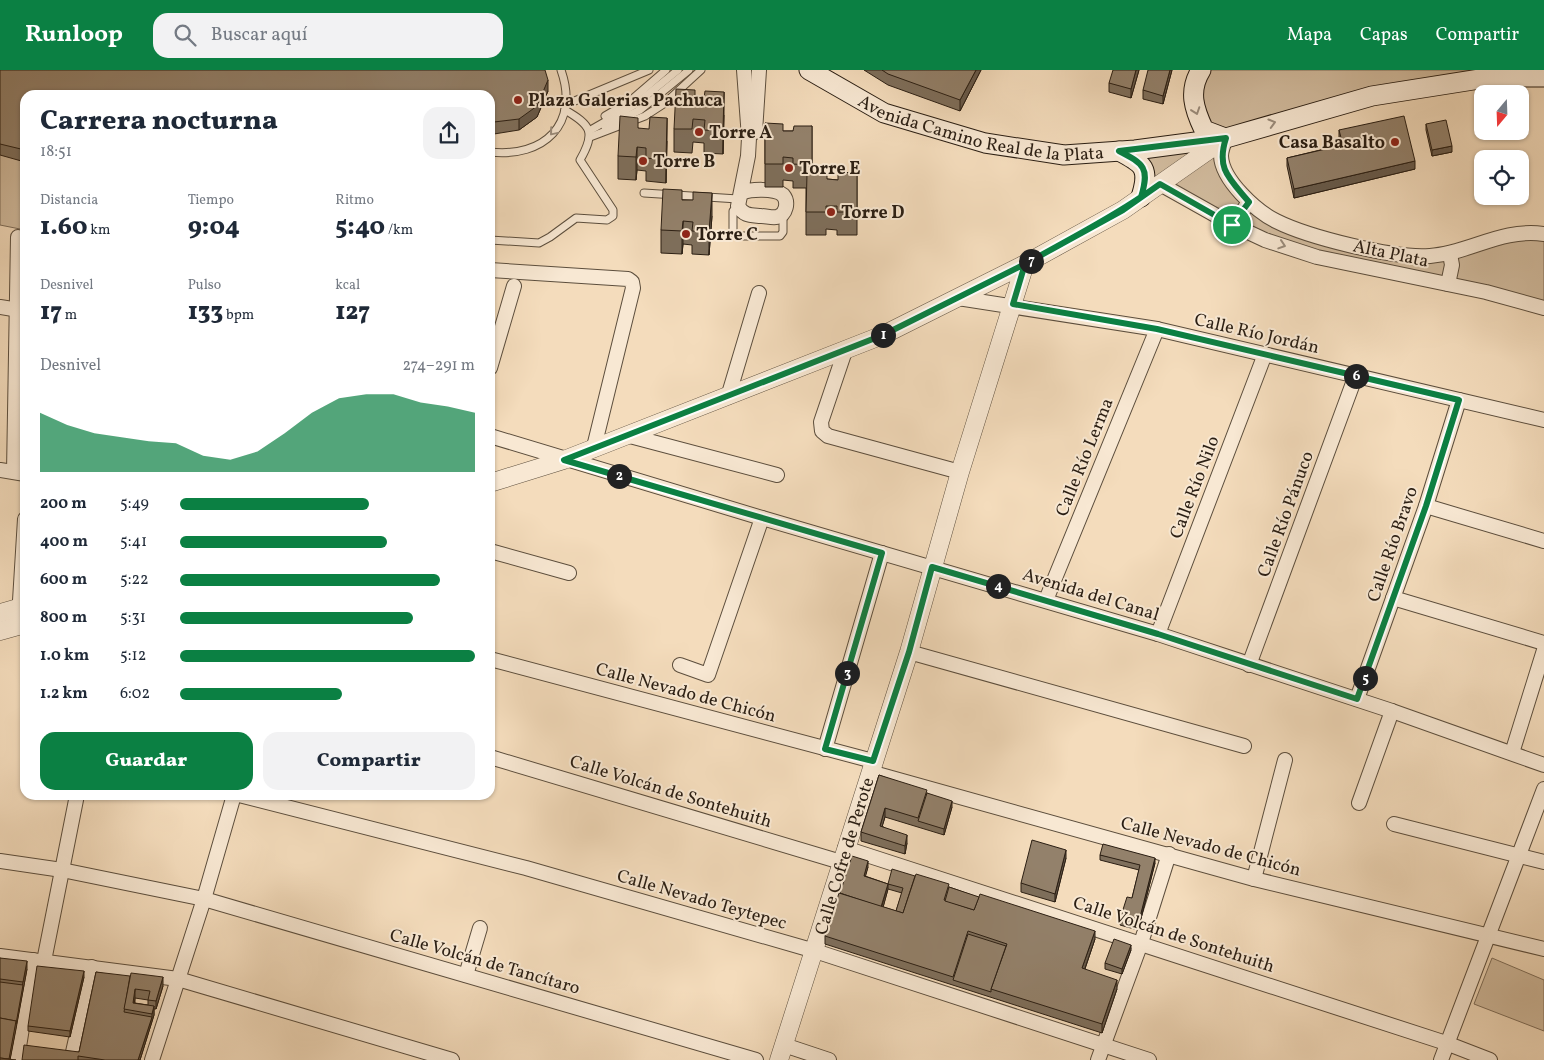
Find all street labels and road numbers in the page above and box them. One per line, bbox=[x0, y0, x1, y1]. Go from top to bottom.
street label: Avenida Camino Real de la Plata bbox=[853, 90, 1105, 169]
street label: Alta Plata bbox=[1351, 234, 1431, 275]
street label: Calle Río Jordán bbox=[1192, 308, 1322, 361]
street label: Calle Río Lerma bbox=[1050, 395, 1121, 520]
street label: Calle Río Nilo bbox=[1164, 433, 1226, 543]
street label: Calle Río Pánuco bbox=[1252, 448, 1321, 581]
street label: Calle Río Bravo bbox=[1362, 483, 1425, 606]
street label: Avenida del Canal bbox=[1019, 563, 1162, 628]
street label: Calle Nevado de Chicón bbox=[593, 657, 779, 730]
street label: Calle Volcán de Sontehuith bbox=[566, 750, 775, 835]
street label: Calle Cofre de Perote bbox=[810, 775, 881, 938]
street label: Calle Nevado de Chicón bbox=[1118, 811, 1304, 884]
street label: Calle Nevado Teytepec bbox=[614, 864, 789, 937]
street label: Calle Volcán de Sontehuith bbox=[1070, 891, 1278, 980]
street label: Calle Volcán de Tancítaro bbox=[387, 923, 583, 1002]

